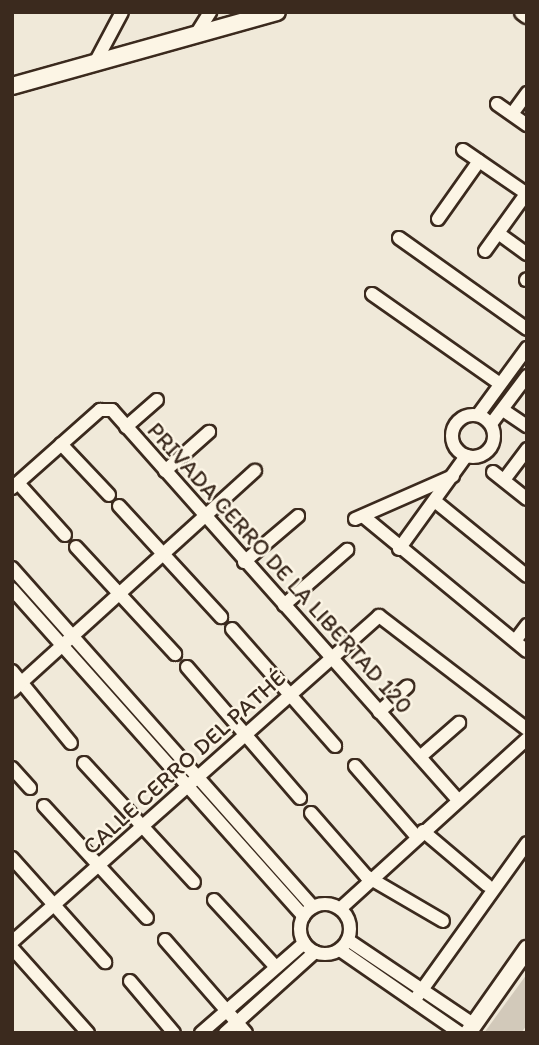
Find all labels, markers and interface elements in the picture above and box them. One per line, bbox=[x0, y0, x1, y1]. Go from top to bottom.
street label: PRIVADA CERRO DE LA LIBERTAD 120 bbox=[140, 415, 420, 721]
street label: CALLE CERRO DEL PATHÉ bbox=[77, 664, 291, 860]

